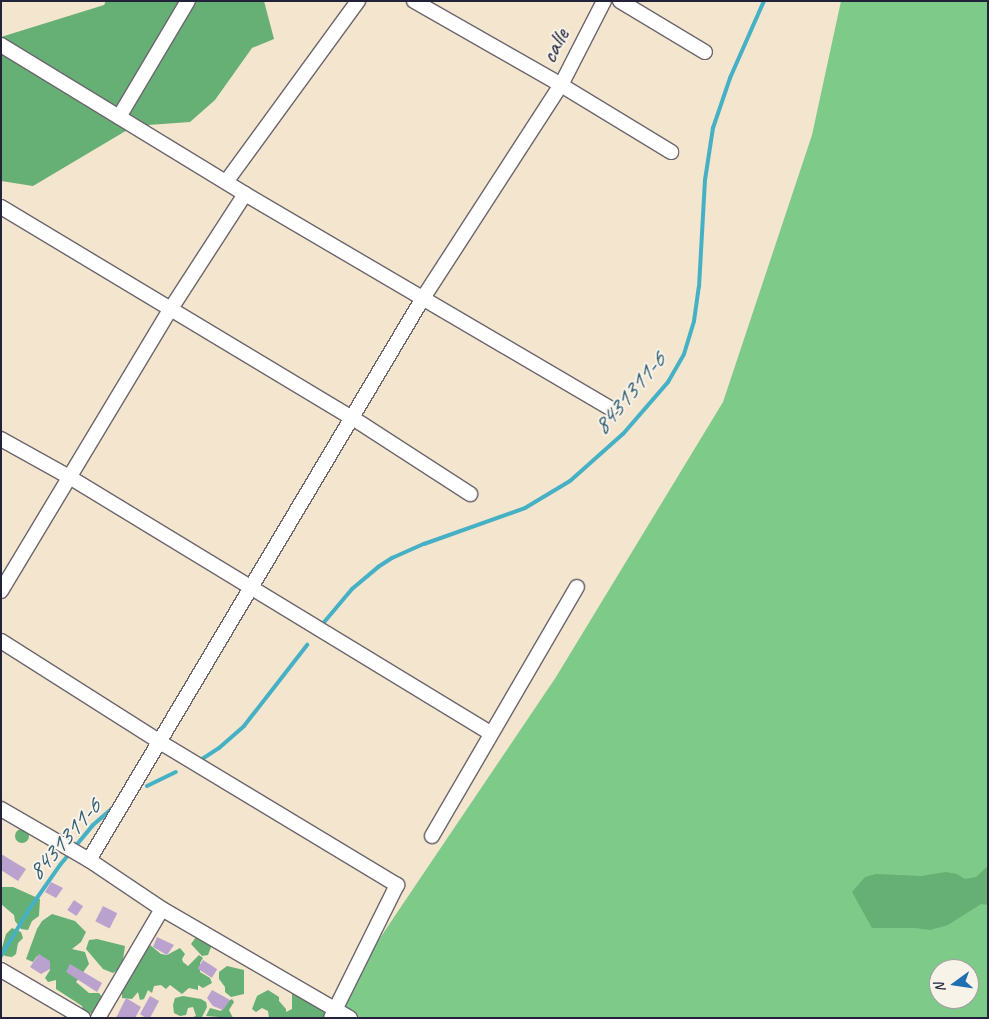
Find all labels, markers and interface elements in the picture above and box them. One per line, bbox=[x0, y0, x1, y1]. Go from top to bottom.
street label: calle bbox=[534, 24, 576, 68]
water label: 8431311-6 bbox=[586, 347, 672, 441]
water label: 8431311-6 bbox=[20, 793, 108, 887]
north arrow bbox=[929, 959, 979, 1009]
text: N bbox=[931, 981, 949, 994]

